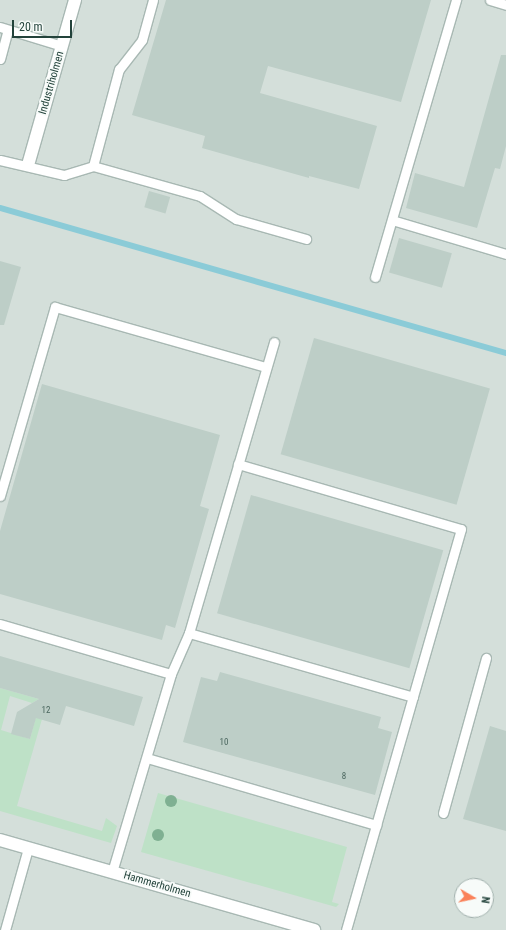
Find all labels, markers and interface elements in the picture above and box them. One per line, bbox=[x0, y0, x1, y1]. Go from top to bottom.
scale bar bbox=[14, 12, 74, 38]
text: 20 m bbox=[19, 20, 43, 34]
street label: Industriholmen bbox=[37, 50, 67, 116]
house number: 12 bbox=[42, 705, 50, 715]
house number: 10 bbox=[220, 737, 228, 747]
house number: 8 bbox=[342, 771, 346, 781]
street label: Hammerholmen bbox=[122, 869, 192, 901]
north arrow bbox=[454, 878, 494, 918]
text: N bbox=[478, 895, 492, 904]

